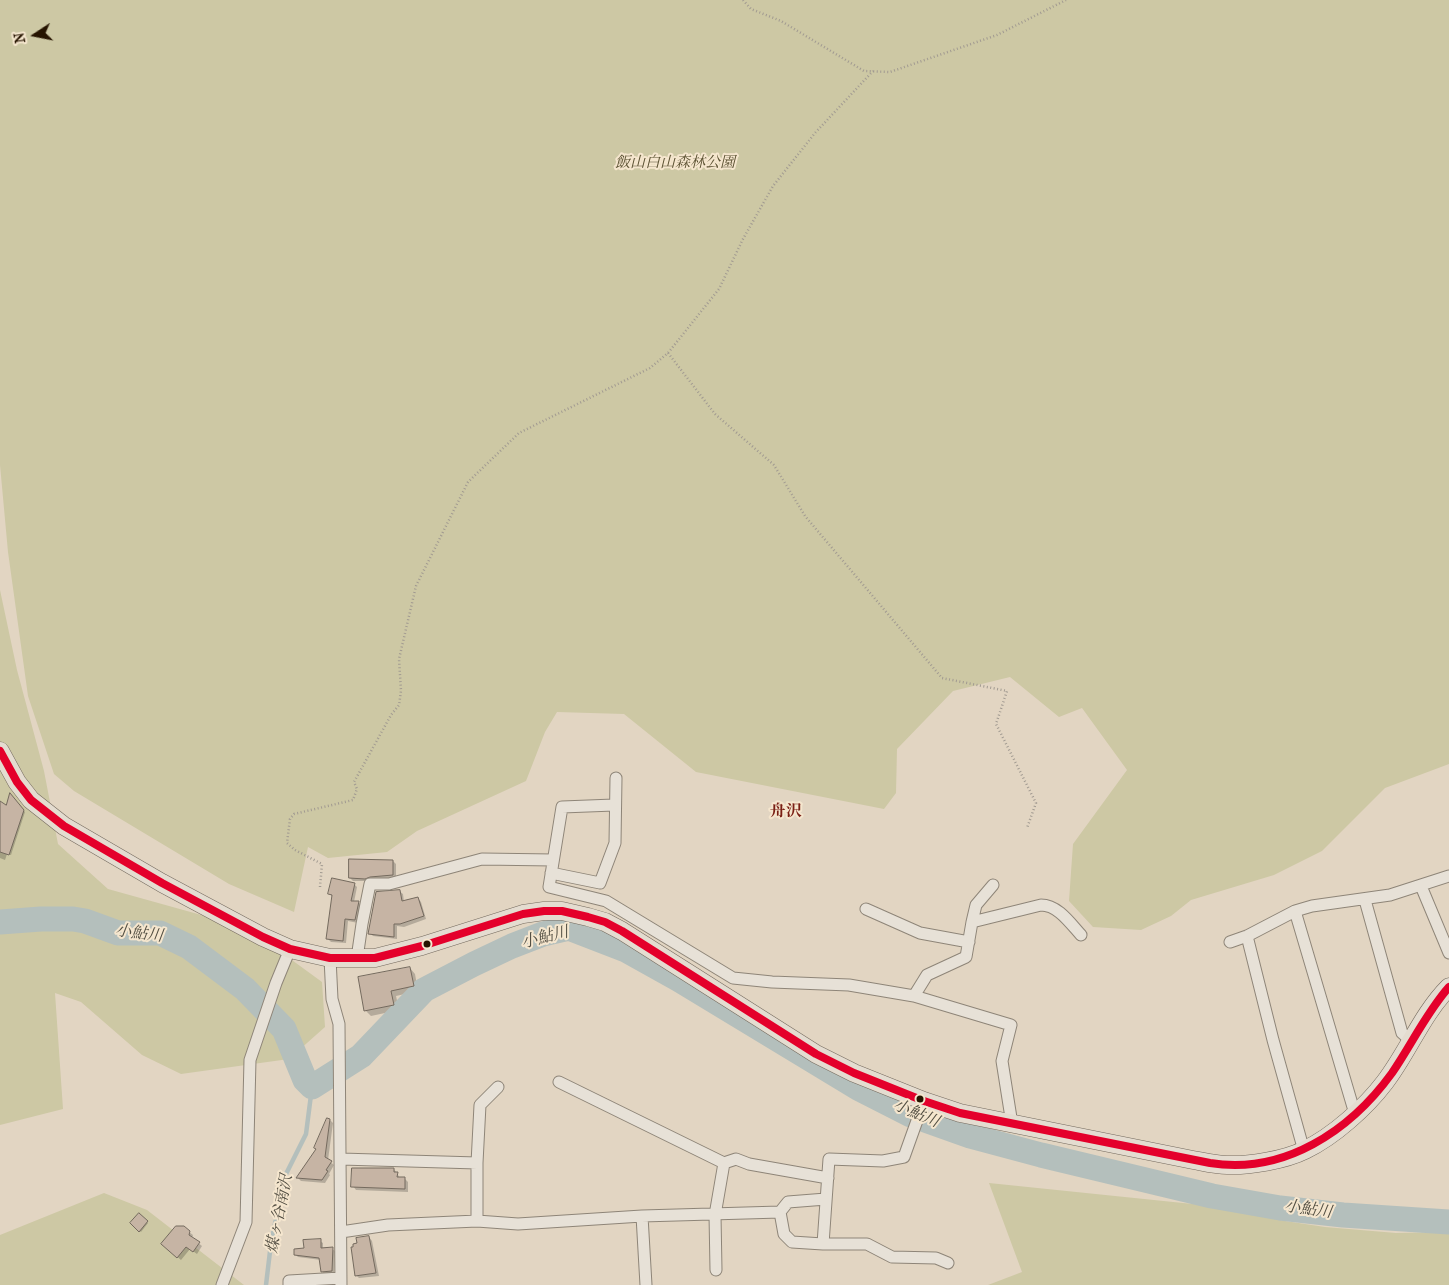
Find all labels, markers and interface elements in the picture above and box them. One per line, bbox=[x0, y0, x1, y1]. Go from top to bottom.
north arrow bbox=[10, 10, 60, 60]
text: N bbox=[10, 31, 29, 45]
park label: 飯山白山森林公園 bbox=[615, 154, 735, 172]
district label: 舟沢 bbox=[770, 802, 802, 822]
water label: 小鮎川 bbox=[114, 922, 164, 946]
water label: 小鮎川 bbox=[519, 923, 571, 953]
unlabelled marker bbox=[422, 939, 432, 949]
unlabelled marker bbox=[915, 1094, 925, 1104]
water label: 小鮎川 bbox=[890, 1096, 942, 1132]
water label: 煤ヶ谷南沢 bbox=[263, 1173, 297, 1255]
water label: 小鮎川 bbox=[1283, 1197, 1333, 1223]

